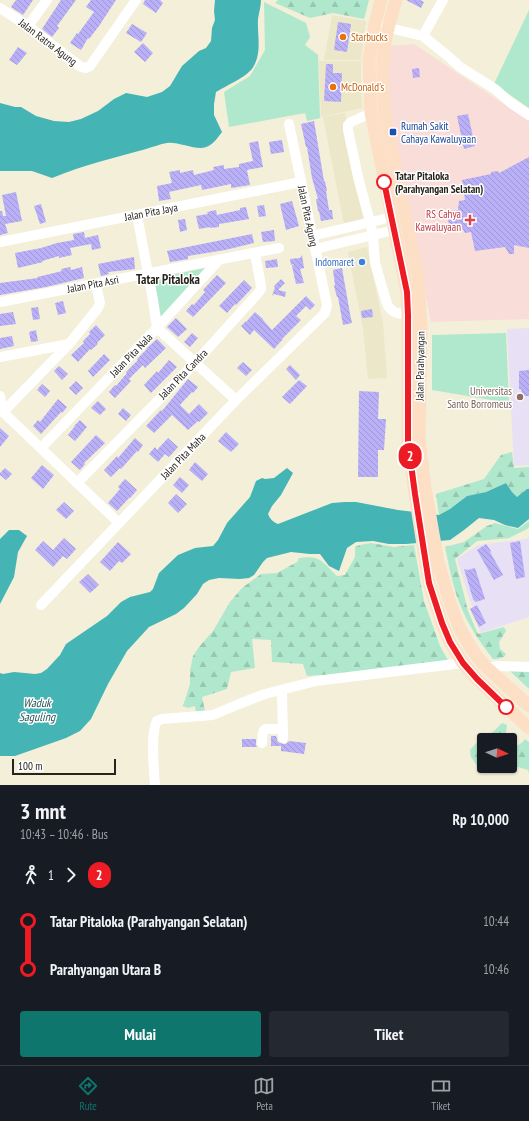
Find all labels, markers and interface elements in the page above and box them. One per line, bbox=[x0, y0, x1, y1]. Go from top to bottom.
street label: Jalan Ratna Agung bbox=[15, 15, 80, 69]
place label: Starbucks bbox=[351, 30, 388, 44]
marker: Starbucks bbox=[338, 32, 348, 42]
place label: McDonald's bbox=[341, 80, 384, 94]
marker: McDonald's bbox=[328, 82, 338, 92]
place label: Rumah Sakit Cahaya Kawaluyaan bbox=[401, 119, 476, 146]
marker: Rumah Sakit Cahaya Kawaluyaan bbox=[388, 127, 398, 137]
place label: Tatar Pitaloka (Parahyangan Selatan) bbox=[395, 169, 483, 196]
marker: Tatar Pitaloka (Parahyangan Selatan) bbox=[376, 174, 392, 190]
street label: Jalan Pita Agung bbox=[294, 183, 321, 248]
street label: Jalan Pita Jaya bbox=[122, 200, 179, 224]
place label: RS Cahya Kawaluyaan bbox=[415, 207, 461, 234]
marker: RS Cahya Kawaluyaan bbox=[464, 214, 476, 226]
place label: Indomaret bbox=[315, 255, 354, 269]
marker: Indomaret bbox=[357, 257, 367, 267]
district label: Tatar Pitaloka bbox=[136, 271, 200, 288]
street label: Jalan Pita Asri bbox=[65, 272, 120, 296]
street label: Jalan Pita Nala bbox=[106, 330, 155, 381]
street label: Jalan Parahyangan bbox=[412, 331, 428, 402]
street label: Jalan Pita Candra bbox=[155, 346, 210, 403]
place label: Universitas Santo Borromeus bbox=[447, 384, 512, 411]
marker: Universitas Santo Borromeus bbox=[515, 392, 525, 402]
street label: Jalan Pita Maha bbox=[157, 430, 209, 483]
line badge: 2 bbox=[397, 443, 423, 469]
text: 2 bbox=[407, 447, 413, 465]
water label: Waduk Saguling bbox=[19, 695, 56, 724]
unlabelled marker bbox=[498, 699, 514, 715]
north arrow bbox=[477, 733, 517, 773]
map controls bbox=[477, 733, 517, 773]
scale bar bbox=[12, 757, 116, 776]
text: 100 m bbox=[18, 759, 42, 773]
text: 3 mnt bbox=[20, 797, 66, 825]
text: Rp 10,000 bbox=[453, 810, 509, 829]
text: 10:43 – 10:46 · Bus bbox=[20, 826, 108, 843]
icon: walk bbox=[20, 864, 42, 886]
icon: forward bbox=[60, 864, 82, 886]
text: 2 bbox=[96, 866, 103, 884]
text: 1 bbox=[48, 867, 54, 884]
text: Tatar Pitaloka (Parahyangan Selatan) bbox=[50, 912, 247, 931]
text: 10:44 bbox=[483, 913, 509, 930]
text: Parahyangan Utara B bbox=[50, 960, 161, 979]
text: 10:46 bbox=[483, 961, 509, 978]
button: Mulai bbox=[20, 1011, 261, 1057]
button: Tiket bbox=[269, 1011, 509, 1057]
tab: Rute bbox=[77, 1075, 99, 1113]
tab: Peta bbox=[253, 1075, 275, 1113]
tab: Tiket bbox=[430, 1075, 452, 1113]

